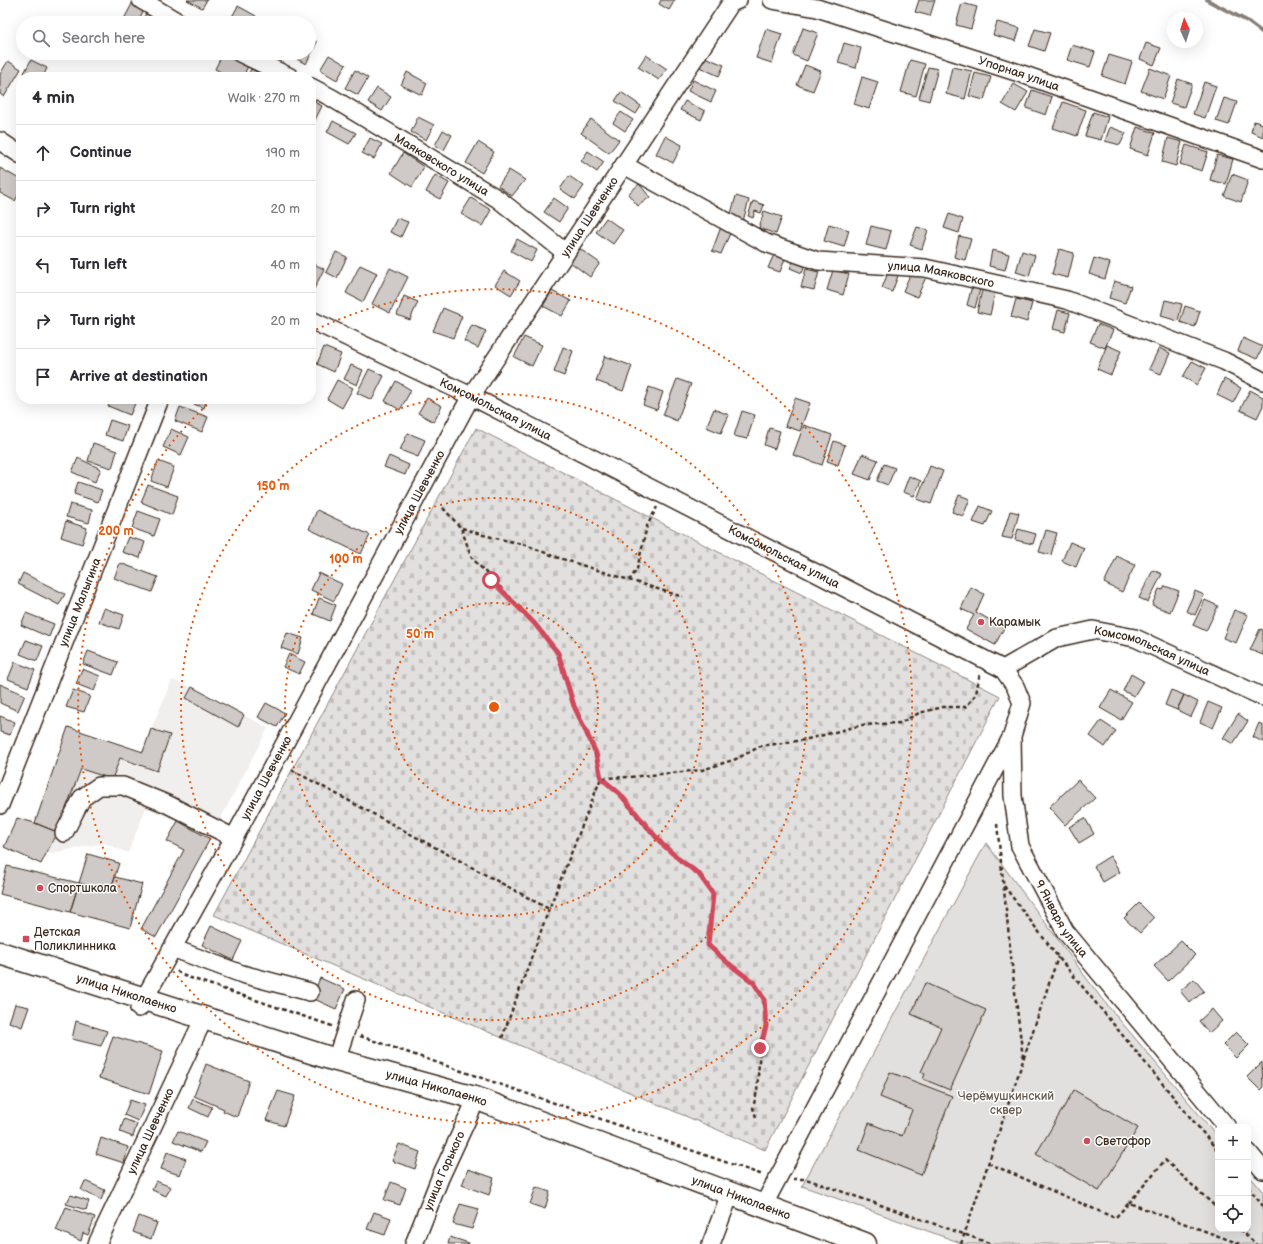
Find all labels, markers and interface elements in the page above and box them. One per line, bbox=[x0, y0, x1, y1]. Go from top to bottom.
north arrow bbox=[1167, 12, 1203, 48]
search box bbox=[16, 16, 316, 60]
icon: search bbox=[30, 27, 52, 49]
text: Search here bbox=[62, 29, 145, 48]
street label: Упорная улица bbox=[976, 53, 1062, 94]
text: 4 min bbox=[32, 88, 75, 108]
text: Walk · 270 m bbox=[228, 90, 300, 106]
street label: Маяковского улица bbox=[392, 130, 492, 199]
icon: ahead bbox=[32, 142, 54, 164]
text: Continue bbox=[70, 143, 132, 162]
text: 190 m bbox=[266, 145, 300, 161]
street label: улица Шевченко bbox=[557, 174, 621, 260]
icon: right bbox=[32, 198, 54, 220]
text: Turn right bbox=[70, 199, 135, 218]
text: 20 m bbox=[270, 201, 300, 217]
icon: left bbox=[32, 254, 54, 276]
text: Turn left bbox=[70, 255, 127, 274]
text: 40 m bbox=[270, 257, 300, 273]
street label: улица Маяковского bbox=[887, 258, 996, 291]
icon: right bbox=[32, 310, 54, 332]
text: Turn right bbox=[70, 311, 135, 330]
text: 20 m bbox=[270, 313, 300, 329]
icon: arrive bbox=[32, 366, 54, 388]
text: Arrive at destination bbox=[70, 367, 208, 386]
street label: Комсомольская улица bbox=[437, 375, 554, 444]
street label: улица Шевченко bbox=[391, 448, 448, 537]
text: 150 m bbox=[257, 479, 289, 494]
street label: Комсомольская улица bbox=[726, 522, 842, 591]
text: 200 m bbox=[98, 524, 134, 539]
text: 100 m bbox=[329, 552, 363, 567]
street label: улица Малыгина bbox=[56, 556, 104, 649]
route start bbox=[482, 571, 500, 589]
place label: Карамык bbox=[989, 615, 1041, 630]
marker: Карамык bbox=[976, 617, 986, 627]
street label: Комсомольская улица bbox=[1093, 623, 1212, 679]
text: 50 m bbox=[406, 627, 434, 642]
centre of rings bbox=[487, 700, 501, 714]
street label: улица Шевченко bbox=[238, 733, 295, 822]
street label: 9 Января улица bbox=[1032, 877, 1091, 960]
place label: Спортшкола bbox=[48, 881, 117, 896]
marker: Спортшкола bbox=[35, 883, 45, 893]
place label: Детская Поликлинника bbox=[34, 925, 116, 954]
marker: Детская Поликлинника bbox=[21, 934, 31, 944]
street label: улица Николаенко bbox=[75, 970, 179, 1016]
route end bbox=[751, 1039, 769, 1057]
street label: улица Николаенко bbox=[384, 1067, 489, 1109]
street label: улица Шевченко bbox=[124, 1086, 177, 1176]
park label: Черёмушкинский сквер bbox=[958, 1089, 1054, 1118]
map controls bbox=[1215, 1124, 1251, 1232]
button: + bbox=[1215, 1124, 1251, 1160]
street label: улица Горького bbox=[420, 1129, 468, 1213]
place label: Светофор bbox=[1095, 1134, 1151, 1149]
marker: Светофор bbox=[1082, 1136, 1092, 1146]
button: − bbox=[1215, 1160, 1251, 1196]
street label: улица Николаенко bbox=[690, 1172, 793, 1223]
button: locate bbox=[1215, 1196, 1251, 1232]

